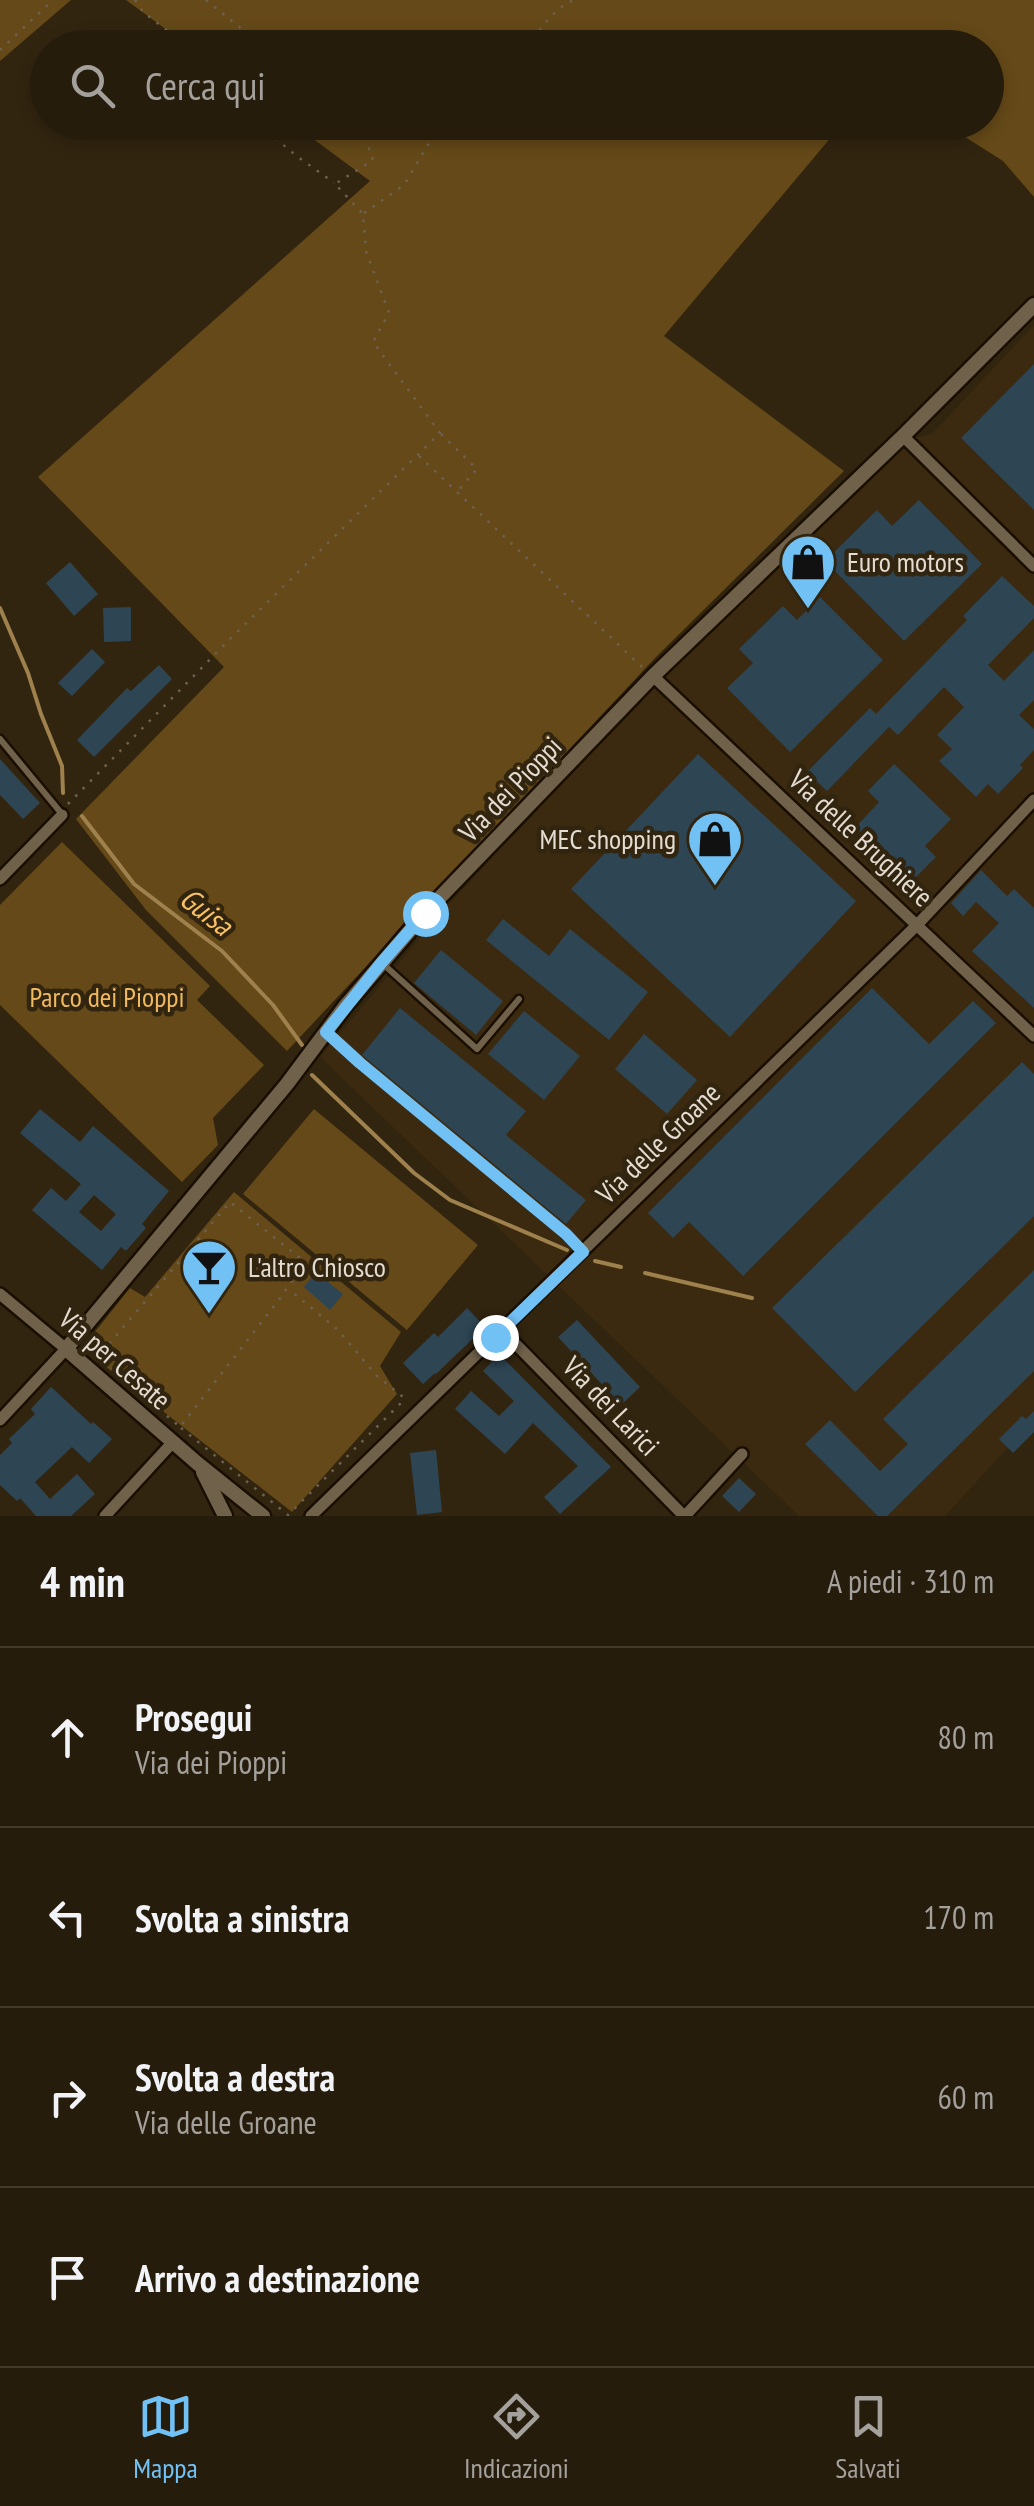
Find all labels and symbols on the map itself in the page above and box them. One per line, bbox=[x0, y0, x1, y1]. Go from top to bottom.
shop icon: Euro motors bbox=[778, 532, 838, 611]
place label: Euro motors bbox=[847, 543, 964, 580]
street label: Via dei Pioppi bbox=[449, 728, 569, 850]
street label: Via delle Brughiere bbox=[780, 760, 942, 914]
shop icon: MEC shopping bbox=[685, 809, 745, 888]
place label: MEC shopping bbox=[540, 820, 676, 857]
water label: Guisa bbox=[173, 878, 243, 945]
route start bbox=[403, 891, 449, 937]
park label: Parco dei Pioppi bbox=[29, 978, 185, 1015]
street label: Via delle Groane bbox=[587, 1074, 728, 1212]
bar icon: L'altro Chiosco bbox=[179, 1237, 239, 1316]
place label: L'altro Chiosco bbox=[248, 1248, 386, 1285]
street label: Via per Cesate bbox=[51, 1299, 179, 1417]
route end bbox=[473, 1315, 519, 1361]
street label: Via dei Larici bbox=[554, 1347, 668, 1463]

